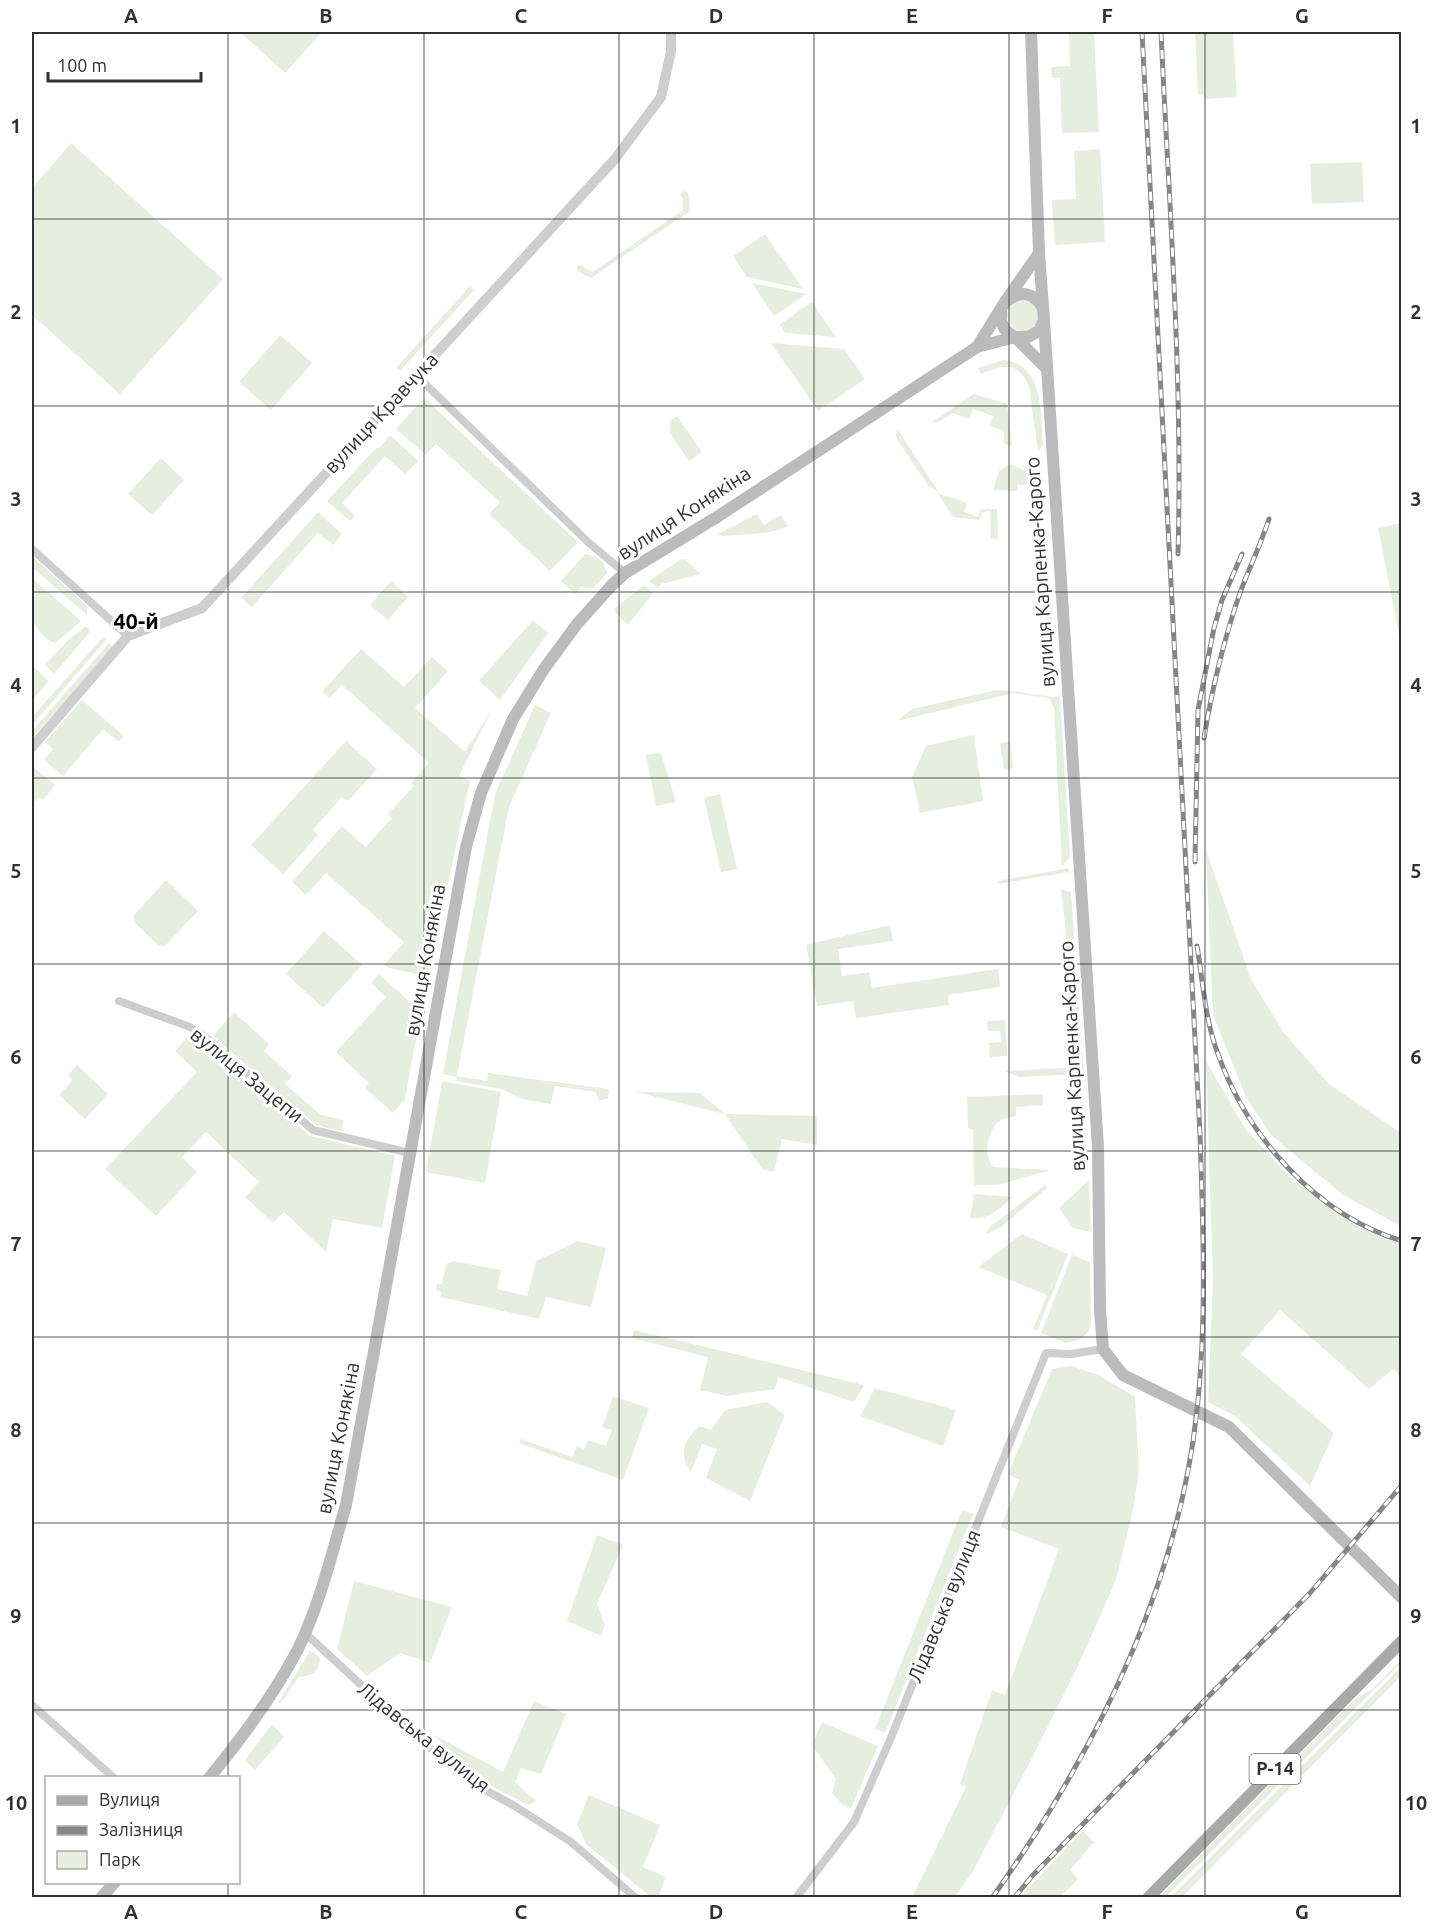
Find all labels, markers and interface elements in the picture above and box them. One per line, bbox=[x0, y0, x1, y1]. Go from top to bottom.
text: A bbox=[124, 4, 138, 27]
text: B bbox=[319, 4, 333, 27]
text: C bbox=[515, 4, 528, 27]
text: D bbox=[709, 4, 723, 27]
text: E bbox=[906, 4, 918, 27]
text: F bbox=[1101, 4, 1113, 27]
text: G bbox=[1295, 4, 1309, 27]
scale bar bbox=[48, 45, 201, 83]
text: 100 m bbox=[57, 55, 107, 75]
text: 1 bbox=[10, 114, 22, 137]
text: 1 bbox=[1410, 114, 1422, 137]
text: 2 bbox=[10, 300, 22, 323]
text: 2 bbox=[1410, 300, 1422, 323]
street label: вулиця Кравчука bbox=[319, 348, 442, 478]
street label: вулиця Карпенка-Карого bbox=[1020, 456, 1059, 688]
street label: вулиця Конякіна bbox=[613, 461, 755, 564]
text: 3 bbox=[10, 487, 22, 510]
text: 3 bbox=[1410, 487, 1422, 510]
district label: 40-й bbox=[113, 608, 159, 633]
text: 4 bbox=[10, 673, 22, 696]
text: 4 bbox=[1410, 673, 1422, 696]
text: 5 bbox=[10, 859, 22, 882]
text: 5 bbox=[1410, 859, 1422, 882]
street label: вулиця Конякіна bbox=[400, 882, 449, 1038]
street label: вулиця Карпенка-Карого bbox=[1054, 940, 1089, 1172]
street label: вулиця Зацепи bbox=[186, 1022, 308, 1127]
text: 6 bbox=[10, 1045, 22, 1068]
text: 6 bbox=[1410, 1045, 1422, 1068]
text: 7 bbox=[10, 1232, 22, 1255]
text: 7 bbox=[1410, 1232, 1422, 1255]
street label: вулиця Конякіна bbox=[312, 1360, 363, 1516]
text: 8 bbox=[10, 1418, 22, 1441]
text: 8 bbox=[1410, 1418, 1422, 1441]
street label: Лідавська вулиця bbox=[902, 1526, 985, 1686]
text: 9 bbox=[10, 1604, 22, 1627]
text: 9 bbox=[1410, 1604, 1422, 1627]
street label: Лідавська вулиця bbox=[354, 1676, 495, 1797]
road number: Р-14 bbox=[1250, 1754, 1300, 1784]
legend bbox=[45, 1776, 240, 1884]
text: Вулиця bbox=[99, 1789, 160, 1809]
text: 10 bbox=[5, 1791, 27, 1814]
text: 10 bbox=[1405, 1791, 1427, 1814]
text: Залізниця bbox=[99, 1819, 183, 1839]
text: Парк bbox=[99, 1849, 140, 1869]
text: A bbox=[124, 1900, 138, 1923]
text: B bbox=[319, 1900, 333, 1923]
text: C bbox=[515, 1900, 528, 1923]
text: D bbox=[709, 1900, 723, 1923]
text: E bbox=[906, 1900, 918, 1923]
text: F bbox=[1101, 1900, 1113, 1923]
text: G bbox=[1295, 1900, 1309, 1923]

